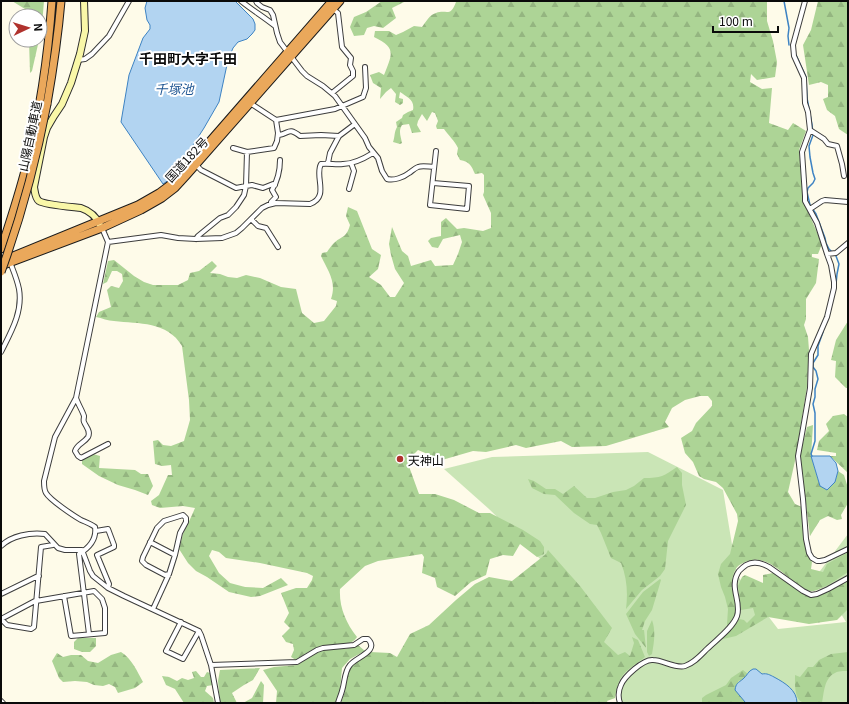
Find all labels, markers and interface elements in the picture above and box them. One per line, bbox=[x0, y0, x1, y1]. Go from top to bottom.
north arrow bbox=[8, 8, 48, 48]
scale bar bbox=[713, 8, 778, 34]
text: 100 m bbox=[719, 12, 753, 29]
text: N bbox=[31, 23, 47, 32]
district label: 千田町大字千田 bbox=[139, 48, 237, 68]
water label: 千塚池 bbox=[154, 79, 195, 98]
street label: 山陽自動車道 bbox=[13, 99, 45, 173]
street label: 国道182号 bbox=[161, 133, 211, 185]
place label: 天神山 bbox=[408, 451, 444, 468]
marker: 天神山 bbox=[395, 454, 405, 464]

